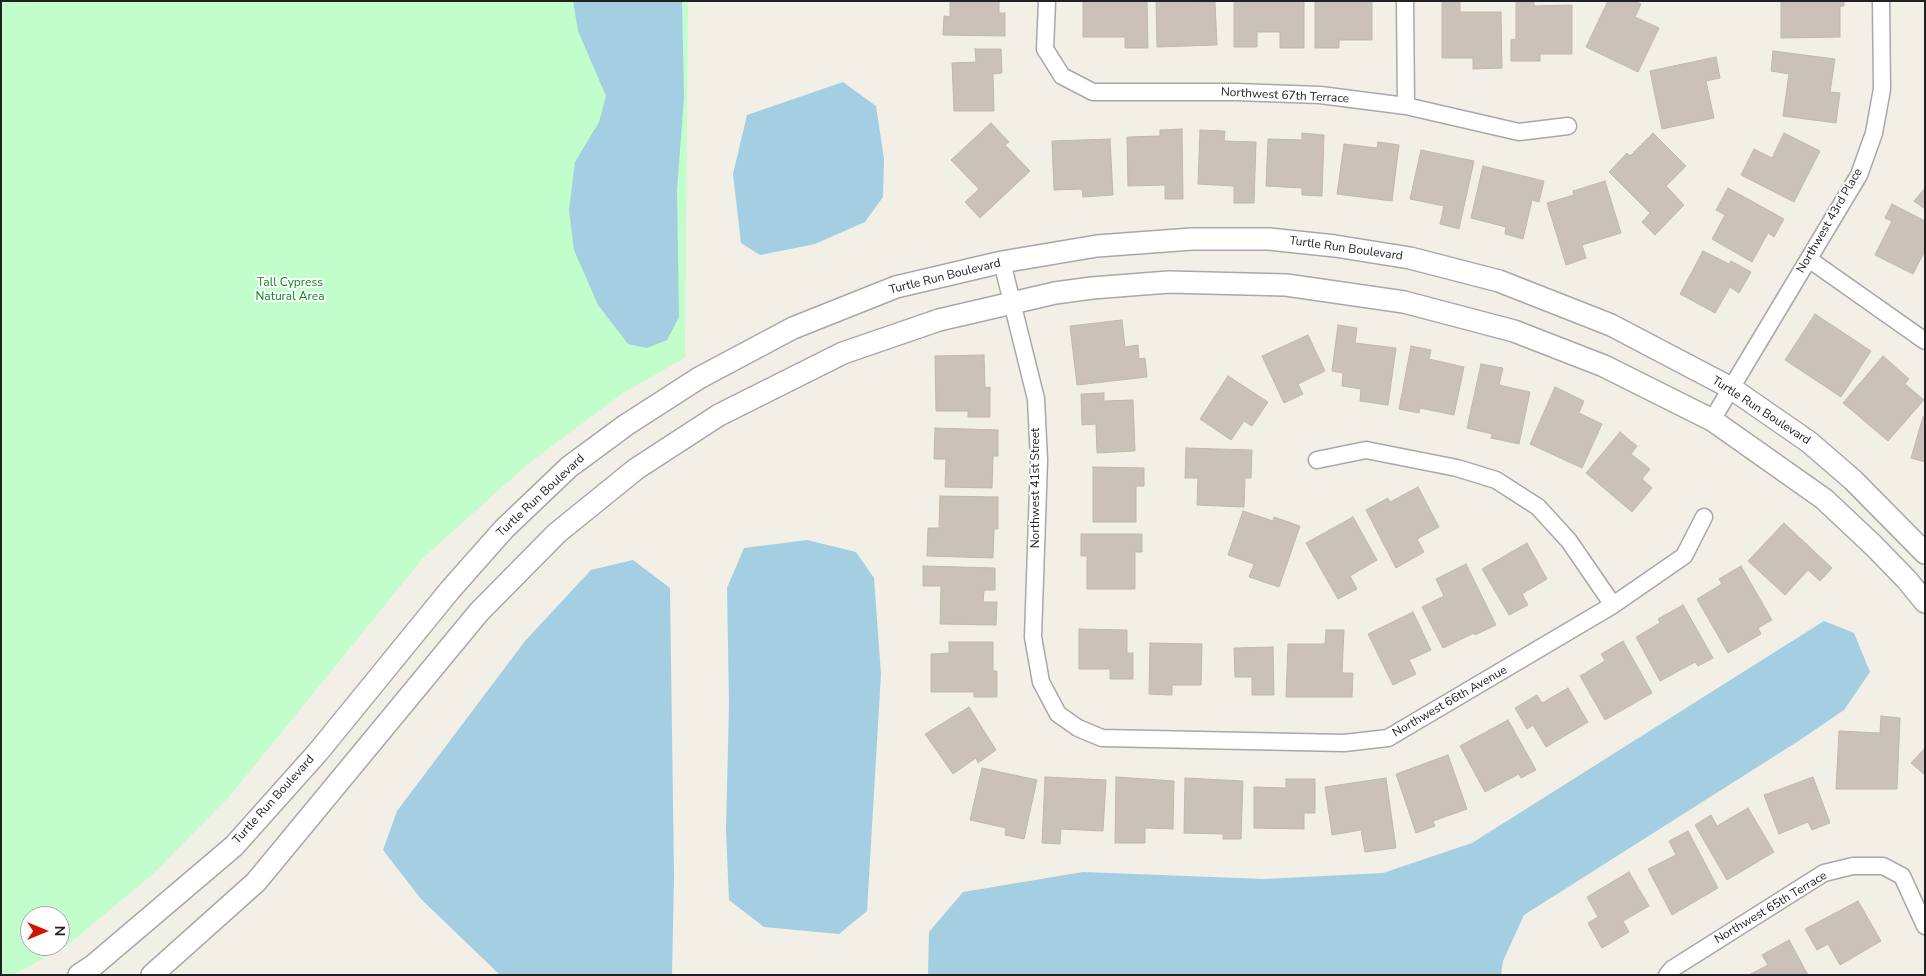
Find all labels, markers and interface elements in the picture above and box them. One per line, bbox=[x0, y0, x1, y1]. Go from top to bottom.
street label: Northwest 67th Terrace bbox=[1221, 85, 1349, 107]
street label: Northwest 43rd Place bbox=[1794, 166, 1866, 276]
street label: Turtle Run Boulevard bbox=[1288, 234, 1404, 264]
street label: Turtle Run Boulevard bbox=[888, 256, 1002, 298]
park label: Tall Cypress Natural Area bbox=[255, 276, 325, 304]
street label: Turtle Run Boulevard bbox=[1709, 374, 1813, 448]
street label: Northwest 41st Street bbox=[1029, 428, 1043, 548]
street label: Turtle Run Boulevard bbox=[494, 452, 588, 540]
street label: Northwest 66th Avenue bbox=[1390, 663, 1510, 741]
street label: Turtle Run Boulevard bbox=[230, 753, 318, 847]
street label: Northwest 65th Terrace bbox=[1712, 869, 1830, 947]
north arrow bbox=[20, 906, 70, 956]
text: N bbox=[50, 926, 69, 936]

